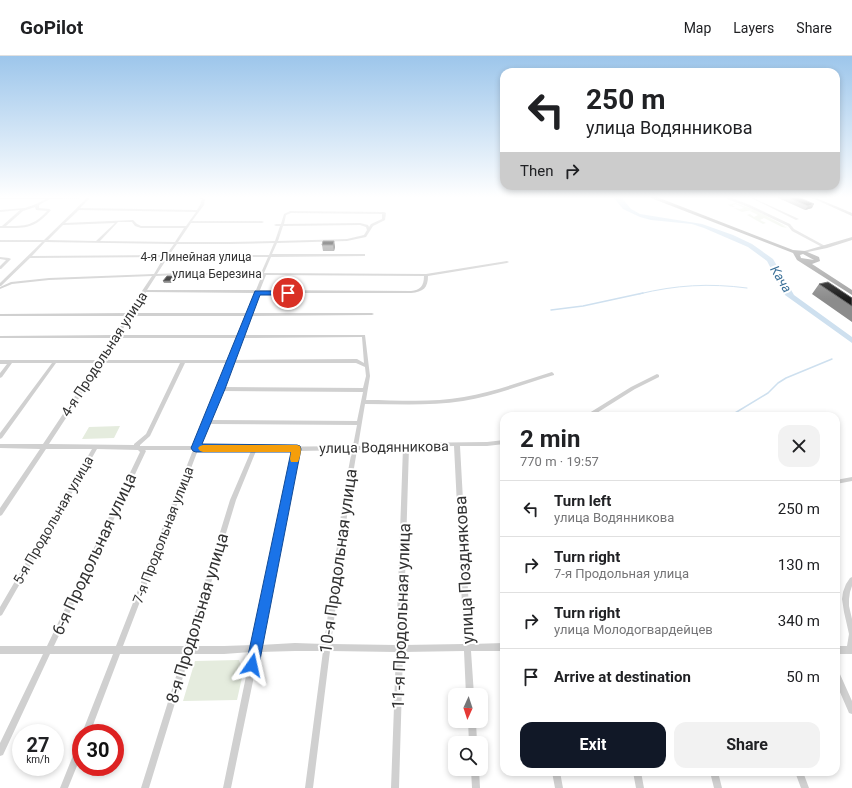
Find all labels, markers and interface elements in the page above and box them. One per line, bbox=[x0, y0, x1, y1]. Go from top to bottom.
text: GoPilot bbox=[20, 16, 83, 39]
text: Map bbox=[684, 20, 711, 36]
text: Layers bbox=[733, 20, 774, 36]
text: Share bbox=[796, 20, 832, 36]
text: 250 m bbox=[586, 83, 665, 116]
icon: left bbox=[520, 84, 572, 136]
text: улица Водянникова bbox=[586, 117, 753, 138]
icon: right bbox=[561, 160, 583, 182]
text: Then bbox=[520, 162, 553, 180]
street label: 4-я Линейная улица bbox=[140, 250, 252, 264]
water label: Кача bbox=[767, 263, 795, 295]
street label: улица Березина bbox=[172, 267, 262, 281]
pin bbox=[271, 276, 305, 310]
icon: arrive bbox=[277, 282, 299, 304]
street label: 4-я Продольная улица bbox=[58, 289, 150, 419]
text: 2 min bbox=[520, 425, 580, 453]
button: close bbox=[778, 425, 820, 467]
street label: улица Водянникова bbox=[319, 438, 449, 456]
street label: 5-я Продольная улица bbox=[10, 453, 96, 587]
text: 770 m · 19:57 bbox=[520, 454, 599, 469]
street label: 7-я Продольная улица bbox=[129, 464, 197, 606]
street label: 10-я Продольная улица bbox=[315, 467, 361, 655]
street label: 6-я Продольная улица bbox=[48, 470, 140, 638]
text: Turn left bbox=[554, 492, 611, 510]
street label: улица Позднякова bbox=[450, 495, 478, 645]
icon: left bbox=[520, 498, 542, 520]
text: 250 m bbox=[778, 500, 820, 518]
text: улица Водянникова bbox=[554, 510, 674, 525]
street label: 11-я Продольная улица bbox=[388, 523, 414, 709]
street label: 8-я Продольная улица bbox=[162, 531, 232, 705]
text: Turn right bbox=[554, 548, 620, 566]
icon: right bbox=[520, 554, 542, 576]
text: 130 m bbox=[778, 556, 820, 574]
text: 7-я Продольная улица bbox=[554, 566, 689, 581]
text: Turn right bbox=[554, 604, 620, 622]
icon: right bbox=[520, 610, 542, 632]
text: 340 m bbox=[778, 612, 820, 630]
text: улица Молодогвардейцев bbox=[554, 622, 713, 637]
position arrow bbox=[231, 644, 273, 686]
icon: arrive bbox=[520, 666, 542, 688]
text: Arrive at destination bbox=[554, 668, 691, 686]
text: 50 m bbox=[786, 668, 820, 686]
north arrow bbox=[448, 688, 488, 728]
map controls bbox=[448, 688, 488, 776]
button: Exit bbox=[520, 722, 666, 768]
button: Share bbox=[674, 722, 820, 768]
speed limit sign: 30 bbox=[72, 724, 124, 776]
text: 27 bbox=[27, 733, 49, 757]
button: search bbox=[448, 736, 488, 776]
text: km/h bbox=[26, 754, 50, 765]

